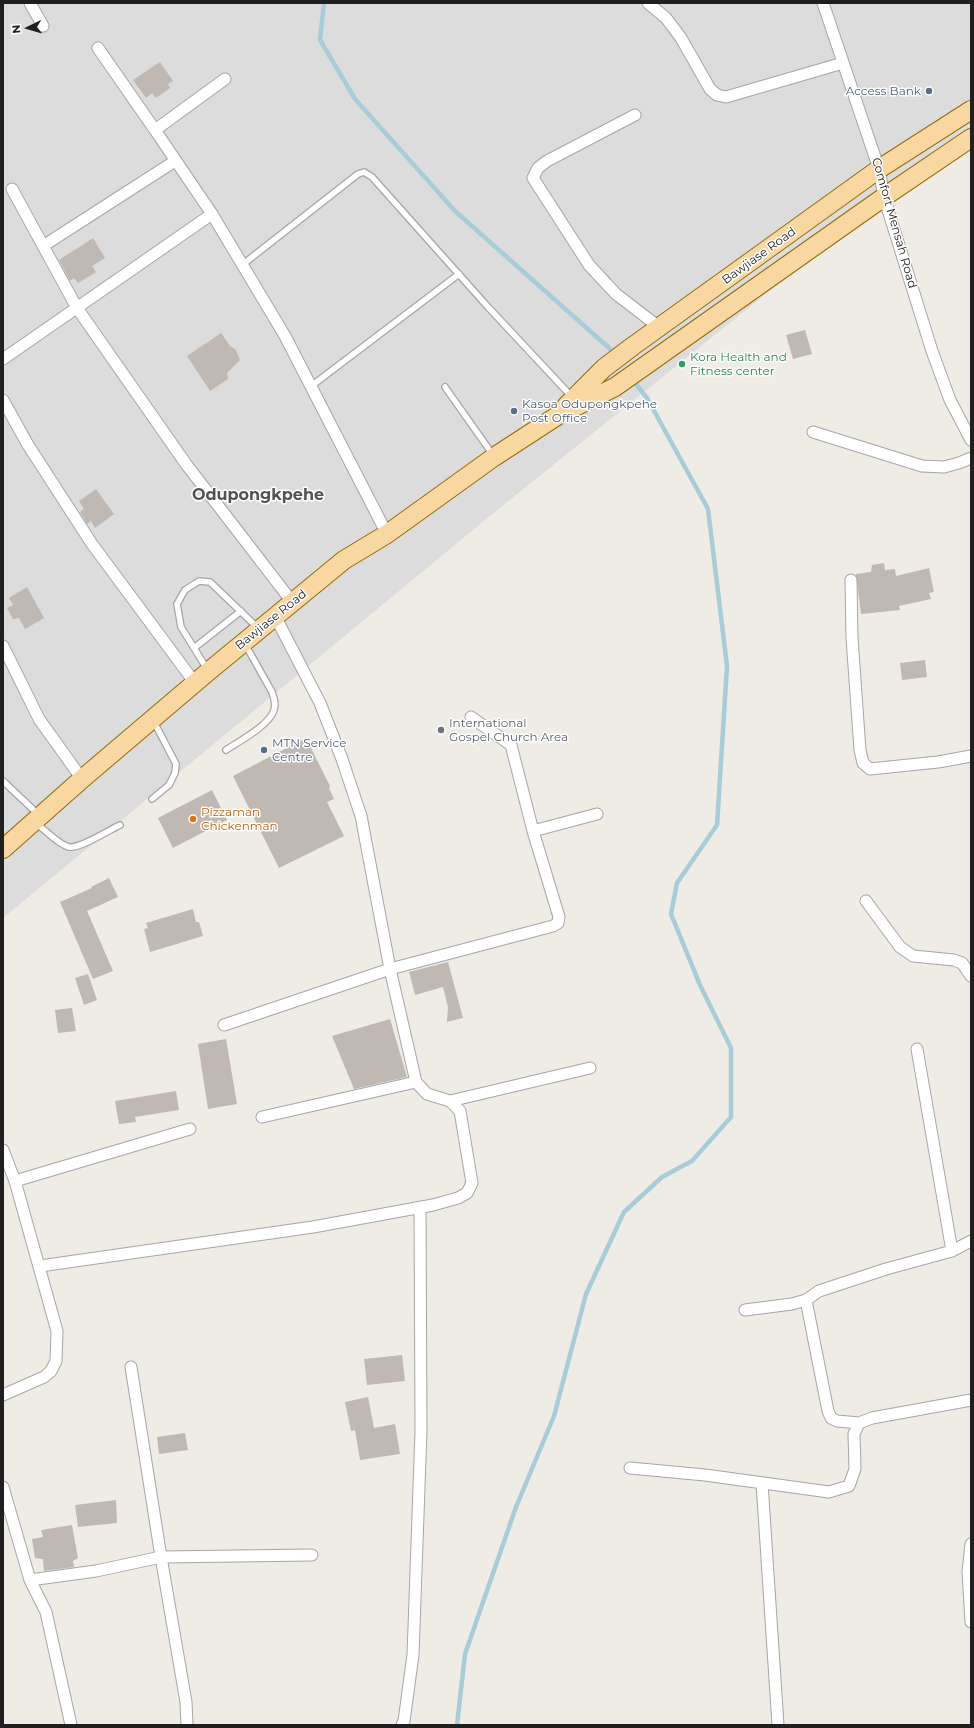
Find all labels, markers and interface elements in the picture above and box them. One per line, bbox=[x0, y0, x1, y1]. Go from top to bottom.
north arrow bbox=[8, 8, 48, 48]
text: N bbox=[9, 24, 23, 34]
place label: Access Bank bbox=[846, 84, 921, 98]
marker: Access Bank bbox=[924, 86, 934, 96]
street label: Comfort Mensah Road bbox=[868, 156, 920, 290]
street label: Bawjiase Road bbox=[719, 224, 799, 288]
place label: Kora Health and Fitness center bbox=[690, 350, 787, 378]
marker: Kora Health and Fitness center bbox=[677, 359, 687, 369]
place label: Kasoa Odupongkpehe Post Office bbox=[522, 397, 657, 425]
marker: Kasoa Odupongkpehe Post Office bbox=[509, 406, 519, 416]
district label: Odupongkpehe bbox=[192, 485, 324, 505]
street label: Bawjiase Road bbox=[232, 587, 310, 653]
place label: International Gospel Church Area bbox=[449, 716, 568, 744]
marker: International Gospel Church Area bbox=[436, 725, 446, 735]
place label: MTN Service Centre bbox=[272, 736, 346, 764]
marker: MTN Service Centre bbox=[259, 745, 269, 755]
place label: Pizzaman Chickenman bbox=[201, 805, 278, 833]
marker: Pizzaman Chickenman bbox=[188, 814, 198, 824]

